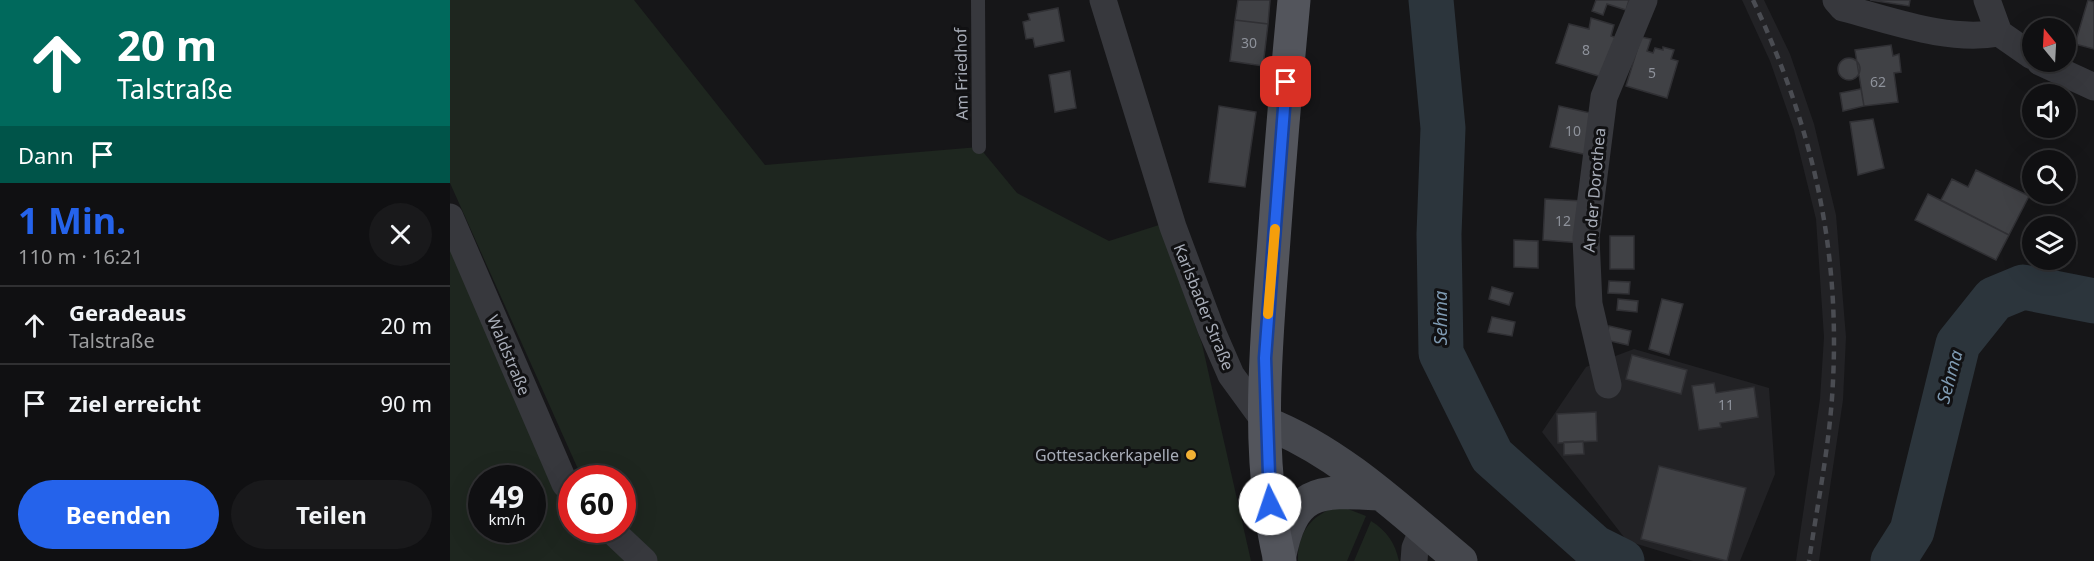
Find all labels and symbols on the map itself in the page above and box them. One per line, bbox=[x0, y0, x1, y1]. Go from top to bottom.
north arrow bbox=[2022, 18, 2076, 72]
street label: Am Friedhof bbox=[949, 26, 973, 120]
house number: 30 bbox=[1241, 33, 1257, 52]
house number: 8 bbox=[1582, 40, 1590, 59]
pin bbox=[1260, 56, 1311, 107]
house number: 5 bbox=[1648, 63, 1656, 82]
house number: 62 bbox=[1870, 72, 1886, 91]
house number: 10 bbox=[1565, 121, 1581, 140]
street label: An der Dorothea bbox=[1578, 127, 1610, 253]
house number: 12 bbox=[1555, 211, 1571, 230]
street label: Karlsbader Straße bbox=[1169, 240, 1239, 374]
water label: Sehma bbox=[1428, 291, 1452, 345]
street label: Waldstraße bbox=[482, 311, 536, 399]
water label: Sehma bbox=[1930, 347, 1968, 406]
house number: 11 bbox=[1718, 395, 1734, 414]
place label: Gottesackerkapelle bbox=[1035, 444, 1179, 466]
marker: Gottesackerkapelle bbox=[1184, 448, 1198, 462]
speed limit sign: 60 bbox=[558, 465, 636, 543]
position arrow bbox=[1238, 472, 1302, 536]

